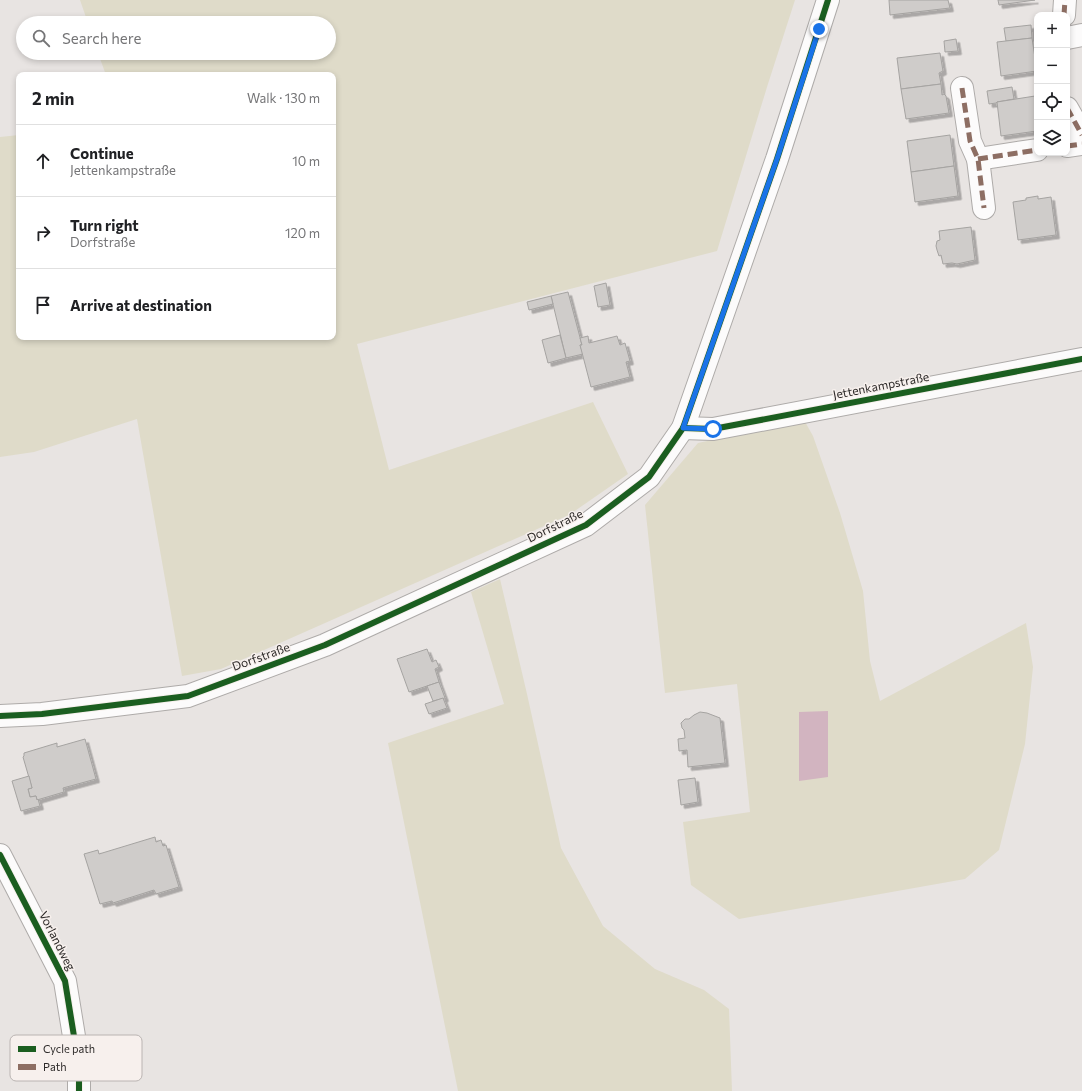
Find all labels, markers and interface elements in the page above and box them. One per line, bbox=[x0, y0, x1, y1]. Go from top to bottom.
map controls bbox=[1034, 12, 1070, 156]
button: + bbox=[1034, 12, 1070, 48]
search box bbox=[16, 16, 336, 60]
route end bbox=[810, 20, 828, 38]
icon: search bbox=[30, 27, 52, 49]
text: Search here bbox=[62, 29, 141, 47]
button: − bbox=[1034, 48, 1070, 84]
button: locate bbox=[1034, 84, 1070, 120]
text: 2 min bbox=[32, 88, 74, 109]
text: Walk · 130 m bbox=[247, 90, 320, 106]
button: layers bbox=[1034, 120, 1070, 156]
text: Continue bbox=[70, 144, 134, 162]
icon: ahead bbox=[32, 150, 54, 172]
text: 10 m bbox=[292, 153, 320, 169]
text: Jettenkampstraße bbox=[70, 162, 176, 178]
text: Turn right bbox=[70, 216, 139, 234]
icon: right bbox=[32, 222, 54, 244]
text: 120 m bbox=[285, 225, 320, 241]
text: Dorfstraße bbox=[70, 234, 135, 250]
icon: arrive bbox=[32, 294, 54, 316]
text: Arrive at destination bbox=[70, 296, 212, 314]
street label: Jettenkampstraße bbox=[831, 369, 930, 402]
route start bbox=[704, 420, 722, 438]
street label: Dorfstraße bbox=[524, 506, 585, 545]
street label: Dorfstraße bbox=[230, 639, 291, 673]
street label: Vorlandweg bbox=[37, 909, 79, 973]
legend bbox=[10, 1035, 142, 1081]
text: Cycle path bbox=[43, 1042, 95, 1055]
text: Path bbox=[43, 1060, 66, 1073]

